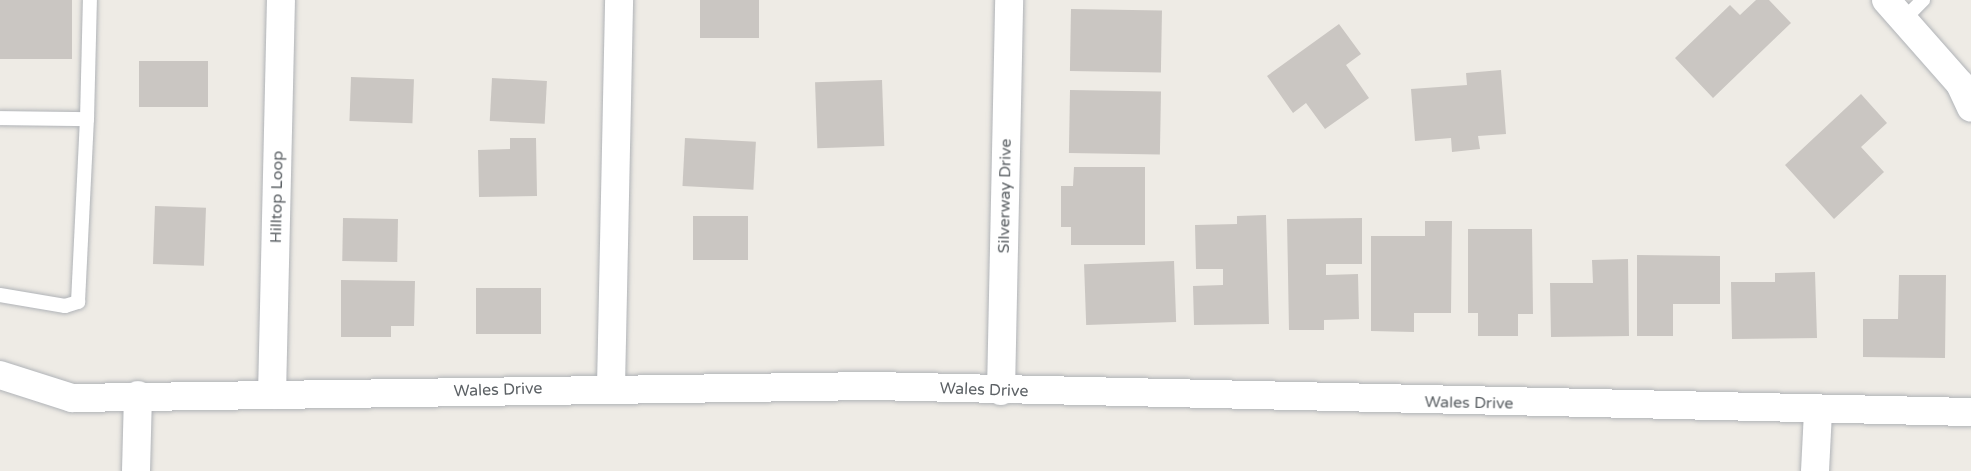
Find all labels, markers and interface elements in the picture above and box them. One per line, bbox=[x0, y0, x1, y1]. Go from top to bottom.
street label: Silverway Drive bbox=[994, 138, 1016, 254]
street label: Hilltop Loop bbox=[267, 151, 287, 243]
street label: Wales Drive bbox=[453, 379, 543, 401]
street label: Wales Drive bbox=[939, 379, 1029, 401]
street label: Wales Drive bbox=[1424, 393, 1514, 413]

